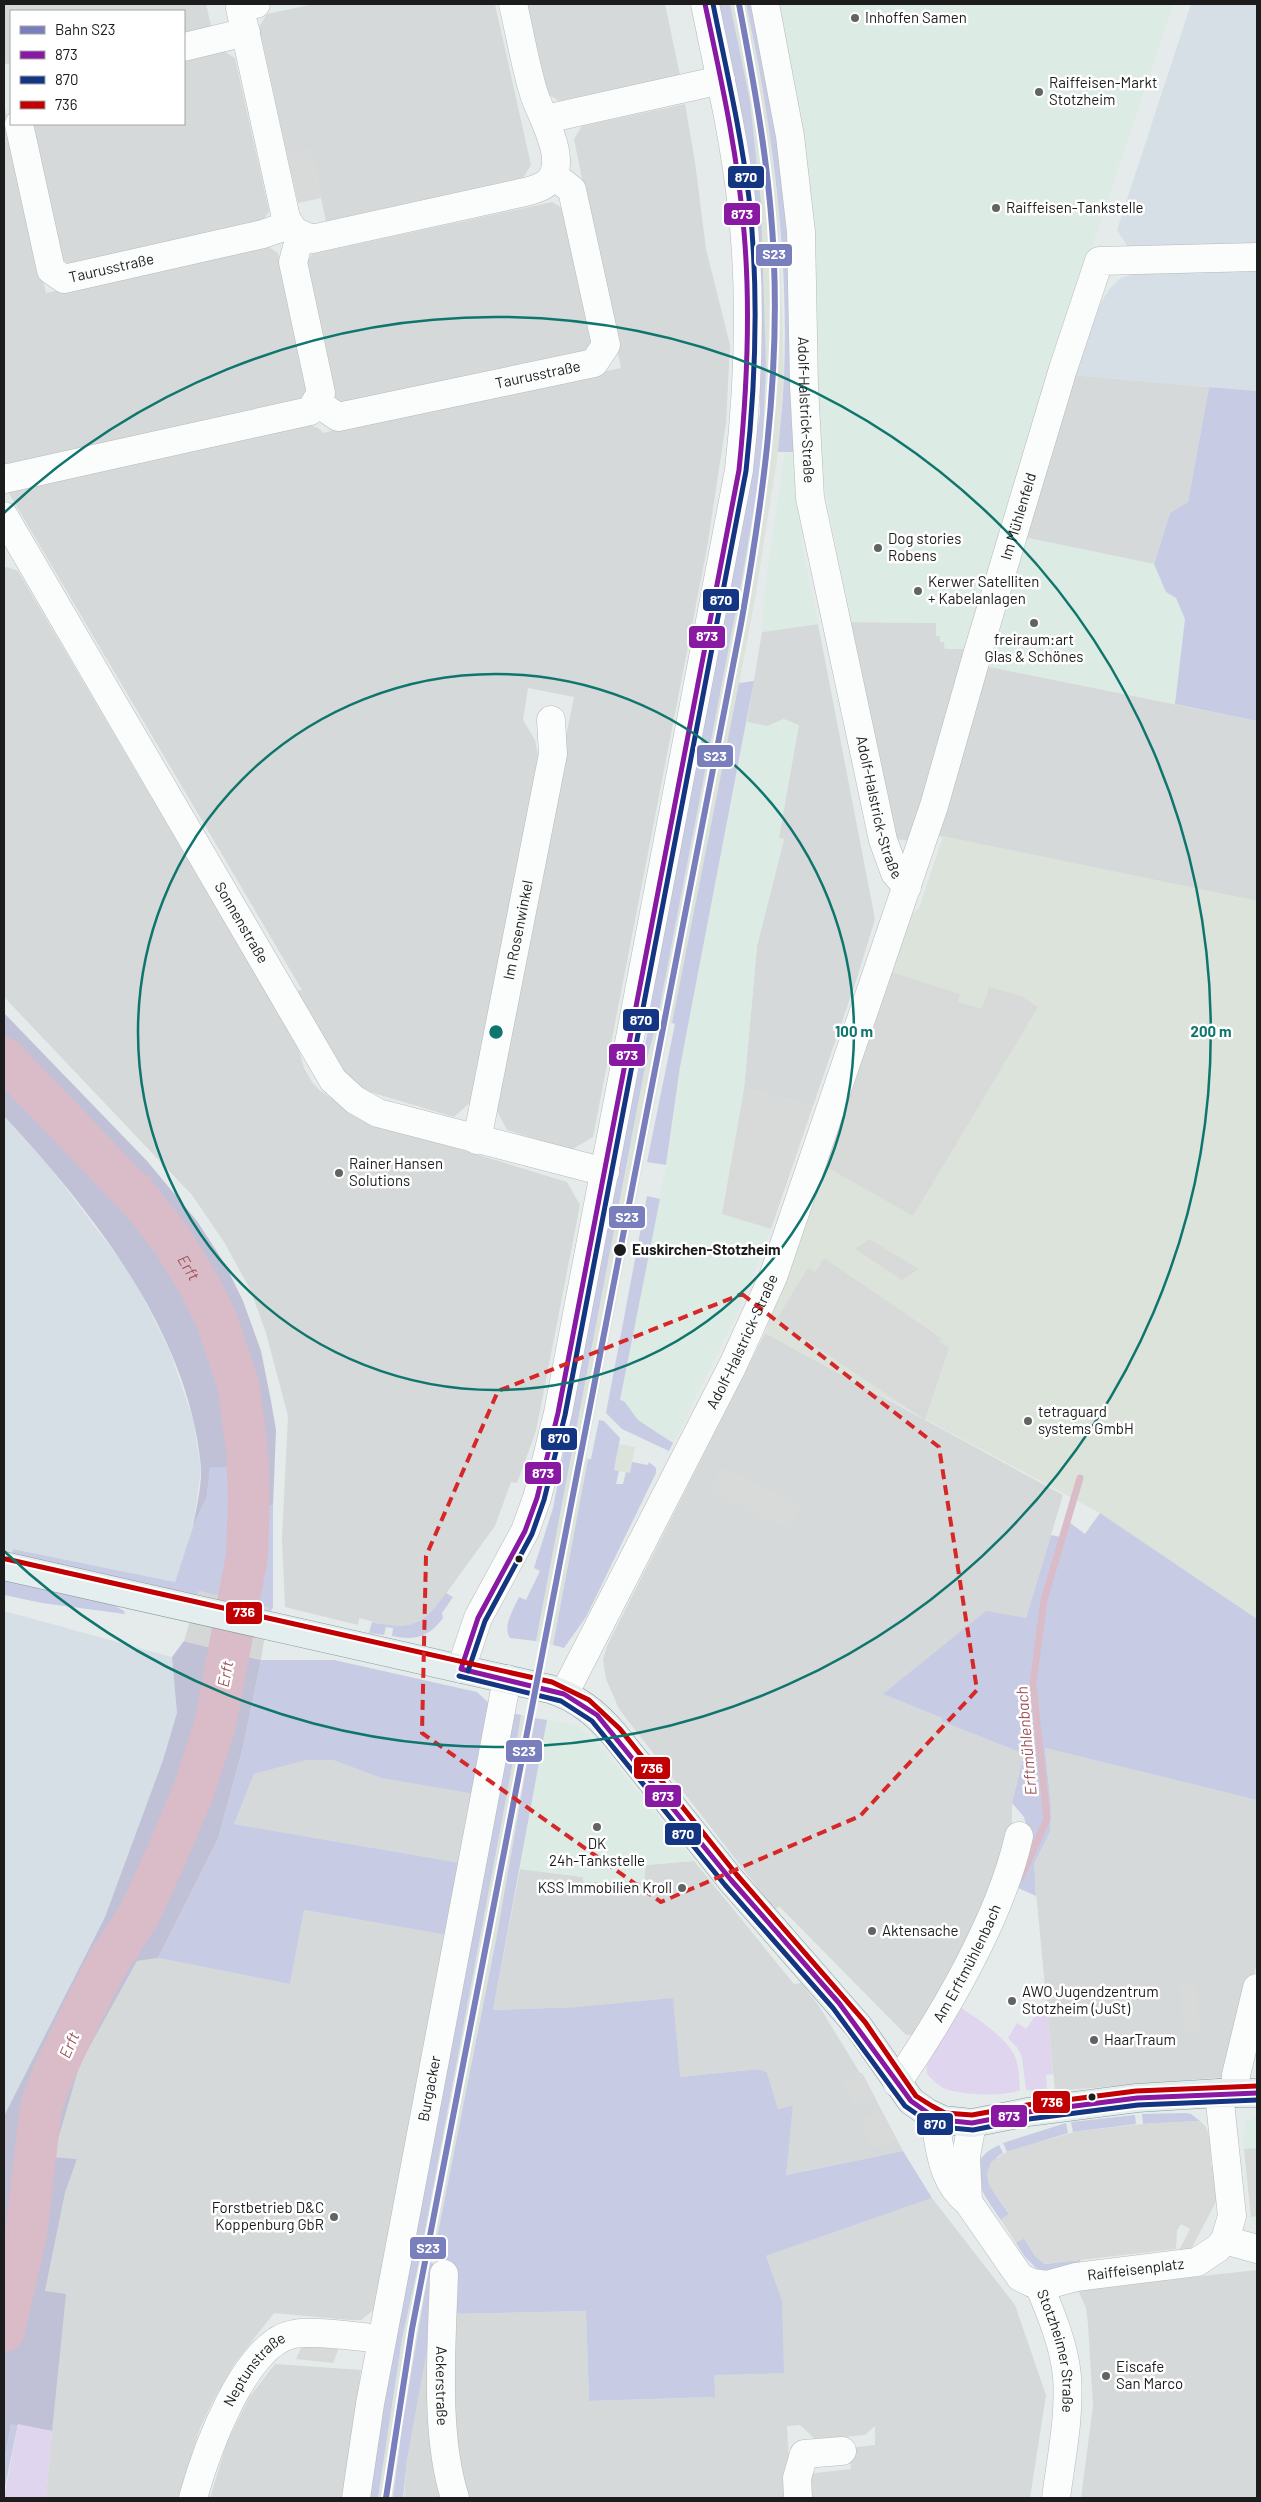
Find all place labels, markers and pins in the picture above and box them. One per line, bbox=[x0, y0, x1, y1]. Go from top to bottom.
place label: Inhoffen Samen bbox=[865, 8, 967, 26]
marker: Inhoffen Samen bbox=[849, 12, 861, 24]
place label: Raiffeisen-Markt Stotzheim bbox=[1049, 73, 1157, 108]
marker: Raiffeisen-Markt Stotzheim bbox=[1033, 86, 1045, 98]
place label: Raiffeisen-Tankstelle bbox=[1006, 198, 1144, 216]
marker: Raiffeisen-Tankstelle bbox=[990, 202, 1002, 214]
place label: Dog stories Robens bbox=[888, 529, 961, 564]
marker: Dog stories Robens bbox=[872, 542, 884, 554]
place label: Kerwer Satelliten + Kabelanlagen bbox=[928, 572, 1039, 607]
marker: Kerwer Satelliten + Kabelanlagen bbox=[912, 585, 924, 597]
marker: freiraum:art Glas & Schönes bbox=[1028, 617, 1040, 629]
place label: freiraum:art Glas & Schönes bbox=[984, 630, 1084, 665]
centre of rings bbox=[487, 1023, 505, 1041]
place label: Rainer Hansen Solutions bbox=[349, 1154, 443, 1189]
marker: Rainer Hansen Solutions bbox=[333, 1167, 345, 1179]
place label: Euskirchen-Stotzheim bbox=[632, 1240, 781, 1258]
marker: Euskirchen-Stotzheim bbox=[612, 1242, 628, 1258]
place label: tetraguard systems GmbH bbox=[1038, 1402, 1134, 1437]
marker: tetraguard systems GmbH bbox=[1022, 1415, 1034, 1427]
unlabelled marker bbox=[514, 1554, 524, 1564]
marker: DK 24h-Tankstelle bbox=[591, 1821, 603, 1833]
place label: DK 24h-Tankstelle bbox=[549, 1834, 645, 1869]
place label: KSS Immobilien Kroll bbox=[538, 1878, 672, 1896]
marker: KSS Immobilien Kroll bbox=[676, 1882, 688, 1894]
place label: Aktensache bbox=[882, 1921, 959, 1939]
marker: Aktensache bbox=[866, 1925, 878, 1937]
place label: AWO Jugendzentrum Stotzheim (JuSt) bbox=[1022, 1982, 1159, 2017]
marker: AWO Jugendzentrum Stotzheim (JuSt) bbox=[1006, 1995, 1018, 2007]
place label: HaarTraum bbox=[1104, 2030, 1176, 2048]
marker: HaarTraum bbox=[1088, 2034, 1100, 2046]
unlabelled marker bbox=[1087, 2092, 1097, 2102]
place label: Forstbetrieb D&C Koppenburg GbR bbox=[212, 2198, 324, 2233]
marker: Forstbetrieb D&C Koppenburg GbR bbox=[328, 2211, 340, 2223]
place label: Eiscafe San Marco bbox=[1116, 2357, 1183, 2392]
marker: Eiscafe San Marco bbox=[1100, 2370, 1112, 2382]

